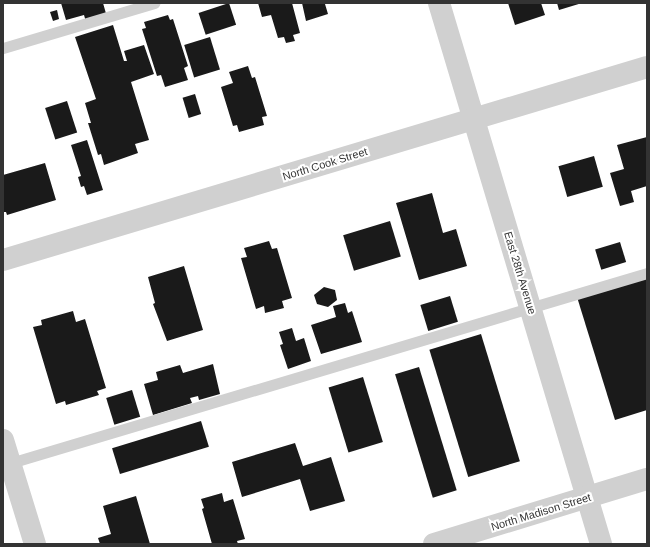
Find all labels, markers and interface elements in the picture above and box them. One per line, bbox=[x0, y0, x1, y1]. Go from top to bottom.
street label: North Cook Street bbox=[281, 145, 369, 183]
street label: East 28th Avenue bbox=[501, 230, 539, 316]
street label: North Madison Street bbox=[489, 490, 593, 534]

